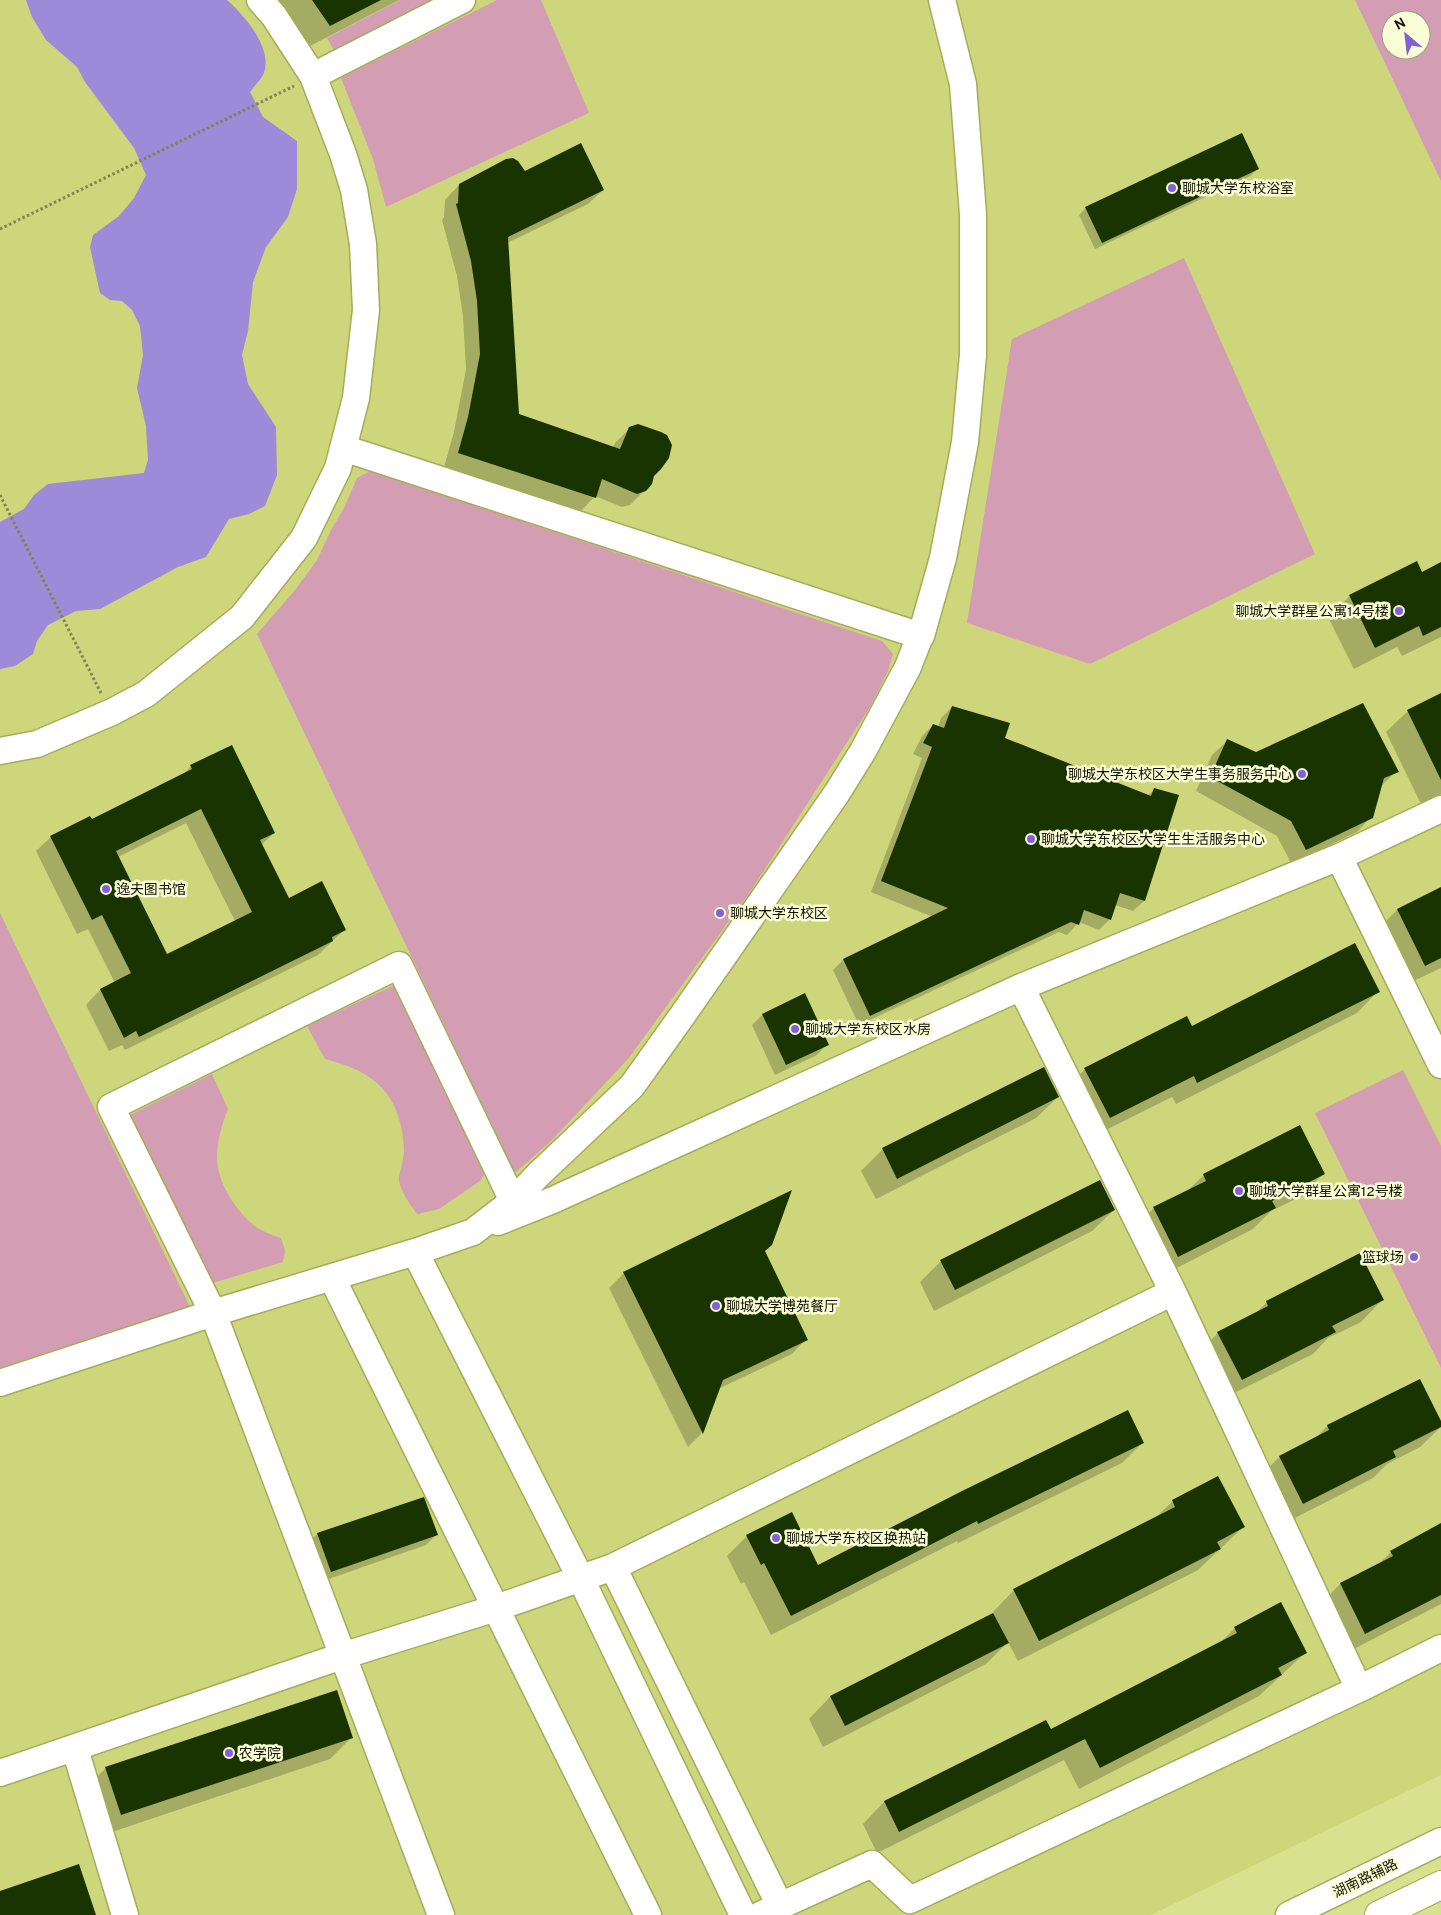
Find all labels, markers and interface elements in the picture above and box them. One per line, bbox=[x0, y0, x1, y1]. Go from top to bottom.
north arrow bbox=[1381, 10, 1431, 60]
text: N bbox=[1392, 15, 1409, 35]
place label: 聊城大学东校浴室 bbox=[1182, 180, 1294, 198]
marker: 聊城大学东校浴室 bbox=[1166, 182, 1178, 194]
place label: 聊城大学群星公寓14号楼 bbox=[1235, 603, 1389, 621]
marker: 聊城大学群星公寓14号楼 bbox=[1393, 605, 1405, 617]
place label: 聊城大学东校区大学生事务服务中心 bbox=[1068, 766, 1292, 784]
marker: 聊城大学东校区大学生事务服务中心 bbox=[1296, 768, 1308, 780]
place label: 聊城大学东校区大学生生活服务中心 bbox=[1041, 831, 1265, 849]
marker: 聊城大学东校区大学生生活服务中心 bbox=[1025, 833, 1037, 845]
place label: 逸夫图书馆 bbox=[116, 882, 186, 899]
marker: 逸夫图书馆 bbox=[100, 883, 112, 895]
place label: 聊城大学东校区 bbox=[730, 905, 828, 923]
marker: 聊城大学东校区 bbox=[714, 907, 726, 919]
place label: 聊城大学东校区水房 bbox=[805, 1021, 931, 1039]
marker: 聊城大学东校区水房 bbox=[789, 1023, 801, 1035]
place label: 聊城大学群星公寓12号楼 bbox=[1249, 1183, 1403, 1201]
marker: 聊城大学群星公寓12号楼 bbox=[1233, 1185, 1245, 1197]
place label: 篮球场 bbox=[1362, 1250, 1404, 1267]
marker: 篮球场 bbox=[1408, 1251, 1420, 1263]
place label: 聊城大学博苑餐厅 bbox=[726, 1298, 838, 1316]
marker: 聊城大学博苑餐厅 bbox=[710, 1300, 722, 1312]
place label: 聊城大学东校区换热站 bbox=[786, 1530, 926, 1548]
marker: 聊城大学东校区换热站 bbox=[770, 1532, 782, 1544]
place label: 农学院 bbox=[239, 1746, 281, 1763]
marker: 农学院 bbox=[223, 1747, 235, 1759]
street label: 湖南路辅路 bbox=[1330, 1856, 1401, 1902]

